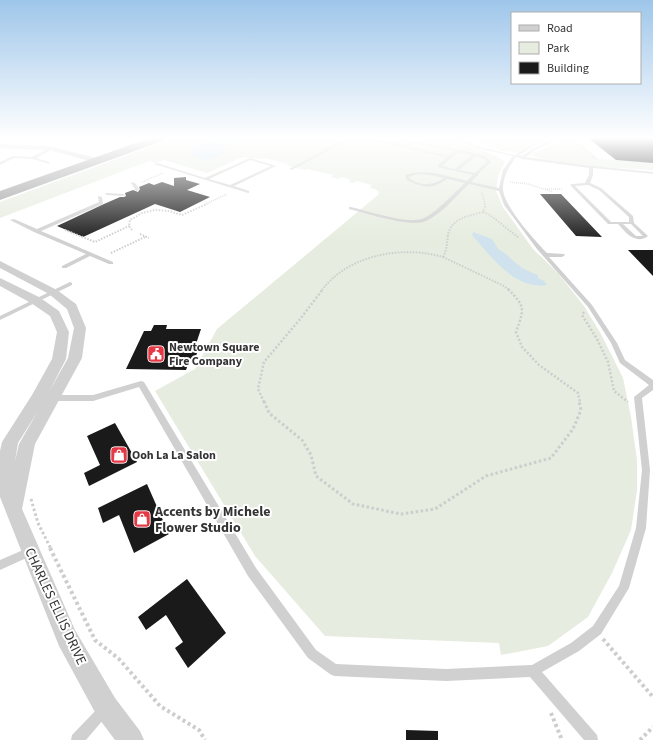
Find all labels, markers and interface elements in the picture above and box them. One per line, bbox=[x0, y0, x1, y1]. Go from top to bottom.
legend bbox=[511, 12, 641, 84]
text: Road bbox=[547, 20, 573, 37]
text: Park bbox=[547, 40, 569, 57]
text: Building bbox=[547, 60, 589, 77]
place label: Newtown Square Fire Company bbox=[169, 339, 260, 370]
public building icon: Newtown Square Fire Company bbox=[146, 344, 166, 364]
shop icon: Ooh La La Salon bbox=[109, 445, 129, 465]
place label: Ooh La La Salon bbox=[132, 447, 216, 464]
place label: Accents by Michele Flower Studio bbox=[154, 502, 270, 538]
shop icon: Accents by Michele Flower Studio bbox=[132, 509, 152, 529]
street label: CHARLES ELLIS DRIVE bbox=[19, 545, 91, 668]

